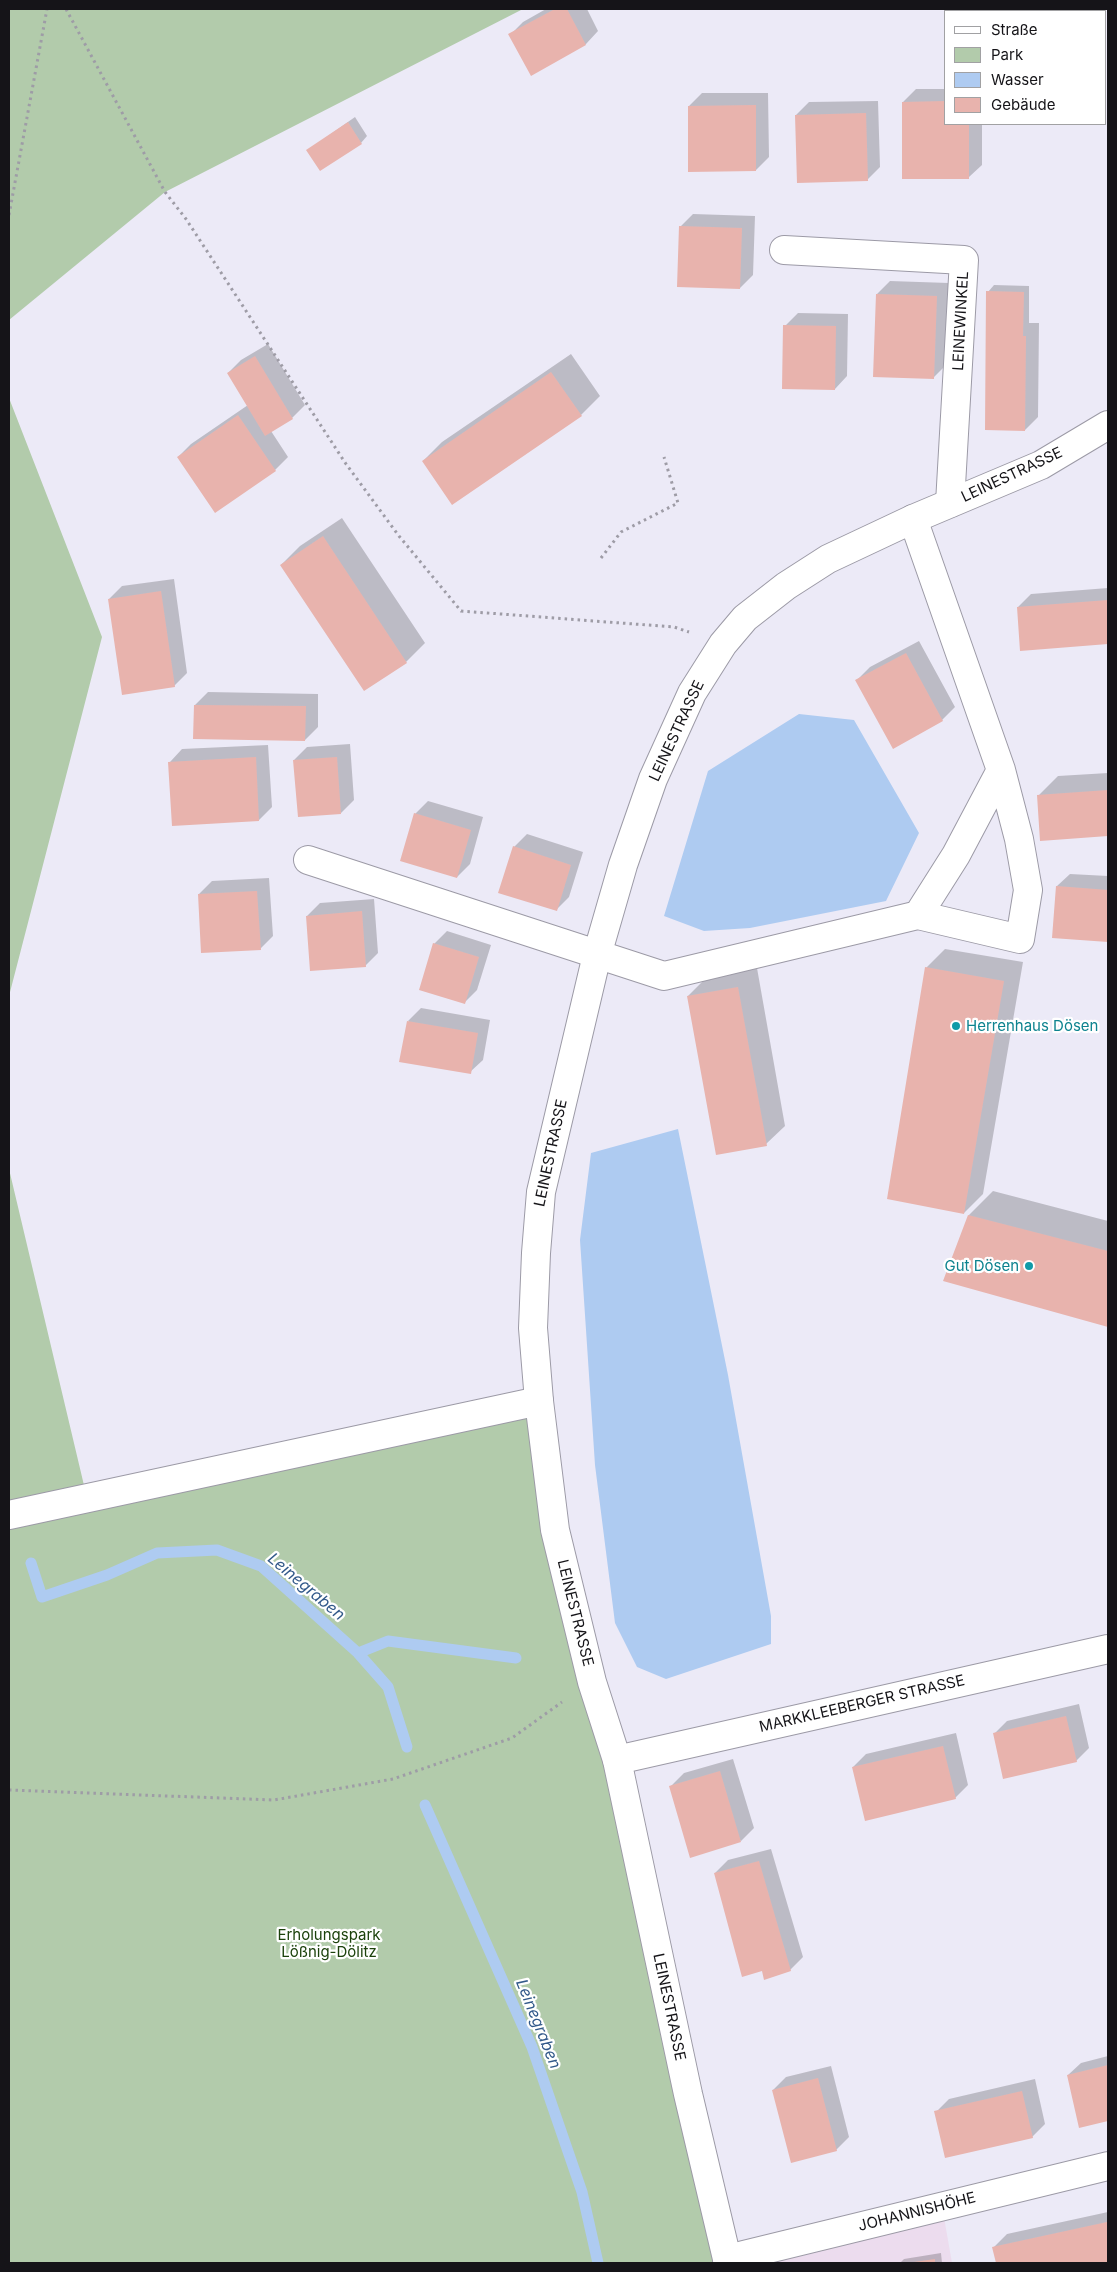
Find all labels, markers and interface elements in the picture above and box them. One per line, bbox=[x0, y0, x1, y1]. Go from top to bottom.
legend bbox=[944, 10, 1107, 125]
text: Straße bbox=[991, 20, 1038, 39]
text: Park bbox=[991, 45, 1023, 64]
text: Wasser bbox=[991, 70, 1044, 89]
text: Gebäude bbox=[991, 95, 1056, 114]
street label: LEINEWINKEL bbox=[949, 271, 973, 371]
street label: LEINESTRASSE bbox=[959, 444, 1065, 506]
street label: LEINESTRASSE bbox=[646, 678, 708, 784]
place label: Herrenhaus Dösen bbox=[966, 1017, 1098, 1035]
marker: Herrenhaus Dösen bbox=[950, 1020, 962, 1032]
street label: LEINESTRASSE bbox=[531, 1098, 571, 1208]
place label: Gut Dösen bbox=[944, 1257, 1019, 1275]
marker: Gut Dösen bbox=[1023, 1260, 1035, 1272]
water label: Leinegraben bbox=[264, 1549, 348, 1625]
street label: LEINESTRASSE bbox=[553, 1558, 597, 1668]
street label: MARKKLEEBERGER STRASSE bbox=[757, 1672, 967, 1736]
park label: Erholungspark Lößnig-Dölitz bbox=[277, 1926, 381, 1961]
street label: LEINESTRASSE bbox=[649, 1952, 689, 2062]
water label: Leinegraben bbox=[511, 1977, 565, 2071]
street label: JOHANNISHÖHE bbox=[856, 2189, 978, 2235]

